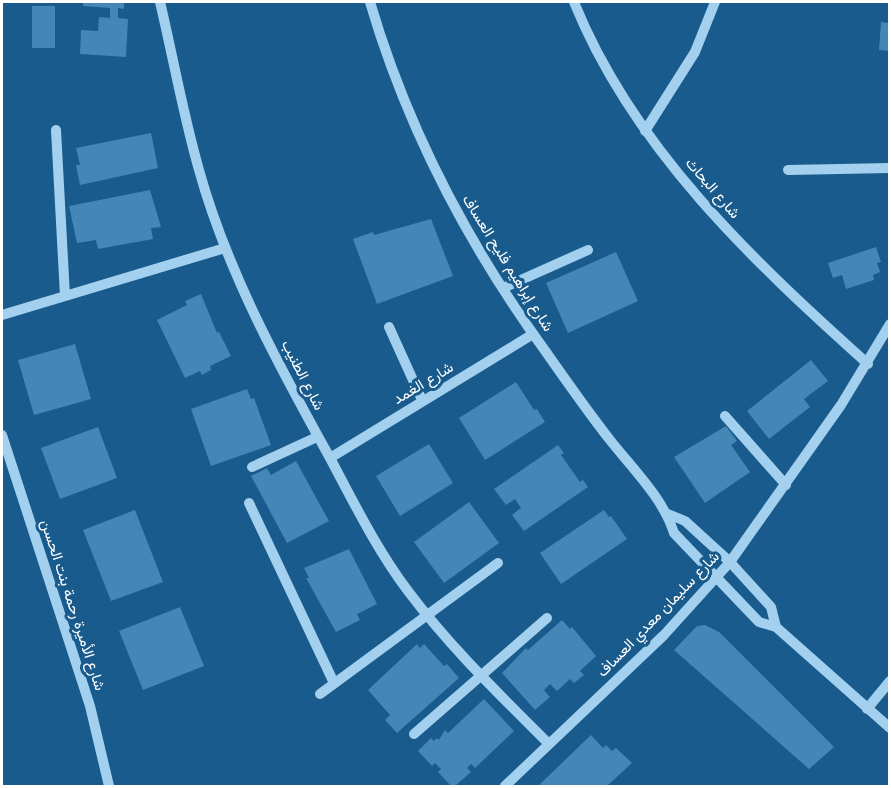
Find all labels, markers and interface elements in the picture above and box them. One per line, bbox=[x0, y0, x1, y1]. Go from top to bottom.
street label: شارع البحاث bbox=[680, 154, 744, 223]
street label: شارع إبراهيم فليح العساف bbox=[457, 191, 557, 336]
street label: شارع الطنيب bbox=[276, 337, 328, 414]
street label: شارع الغمد bbox=[390, 358, 458, 410]
street label: شارع الأميرة رحمة بنت الحسن bbox=[35, 517, 109, 694]
street label: شارع سليمان معدي العساف bbox=[593, 547, 726, 683]

